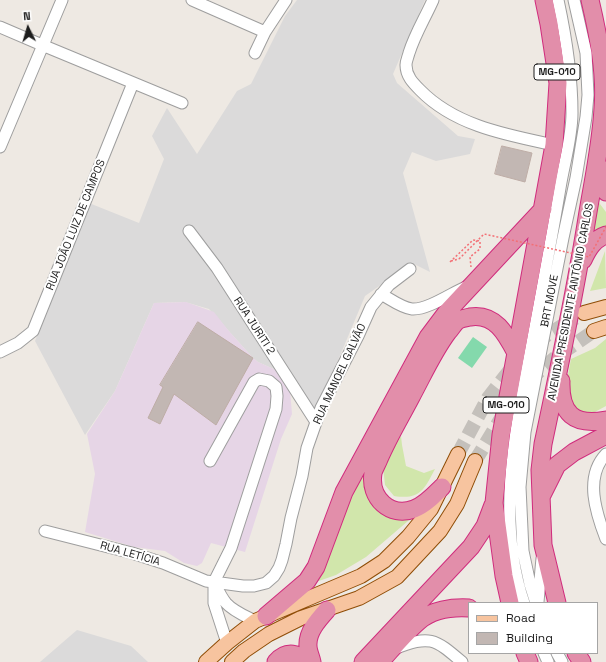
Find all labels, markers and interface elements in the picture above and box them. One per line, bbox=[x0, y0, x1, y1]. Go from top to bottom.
north arrow bbox=[8, 8, 48, 48]
text: N bbox=[23, 9, 31, 23]
road number: MG-010 bbox=[534, 64, 580, 80]
street label: RUA JOÃO LUIZ DE CAMPOS bbox=[44, 158, 108, 292]
street label: AVENIDA PRESIDENTE ANTÔNIO CARLOS bbox=[545, 202, 597, 402]
street label: BRT MOVE bbox=[538, 274, 562, 328]
street label: RUA JURITI 2 bbox=[230, 295, 278, 357]
street label: RUA MANOEL GALVÃO bbox=[311, 321, 369, 427]
road number: MG-010 bbox=[483, 397, 529, 413]
street label: RUA LETÍCIA bbox=[98, 539, 162, 569]
legend bbox=[468, 602, 598, 654]
text: Road bbox=[506, 610, 535, 626]
text: Building bbox=[506, 630, 553, 646]

